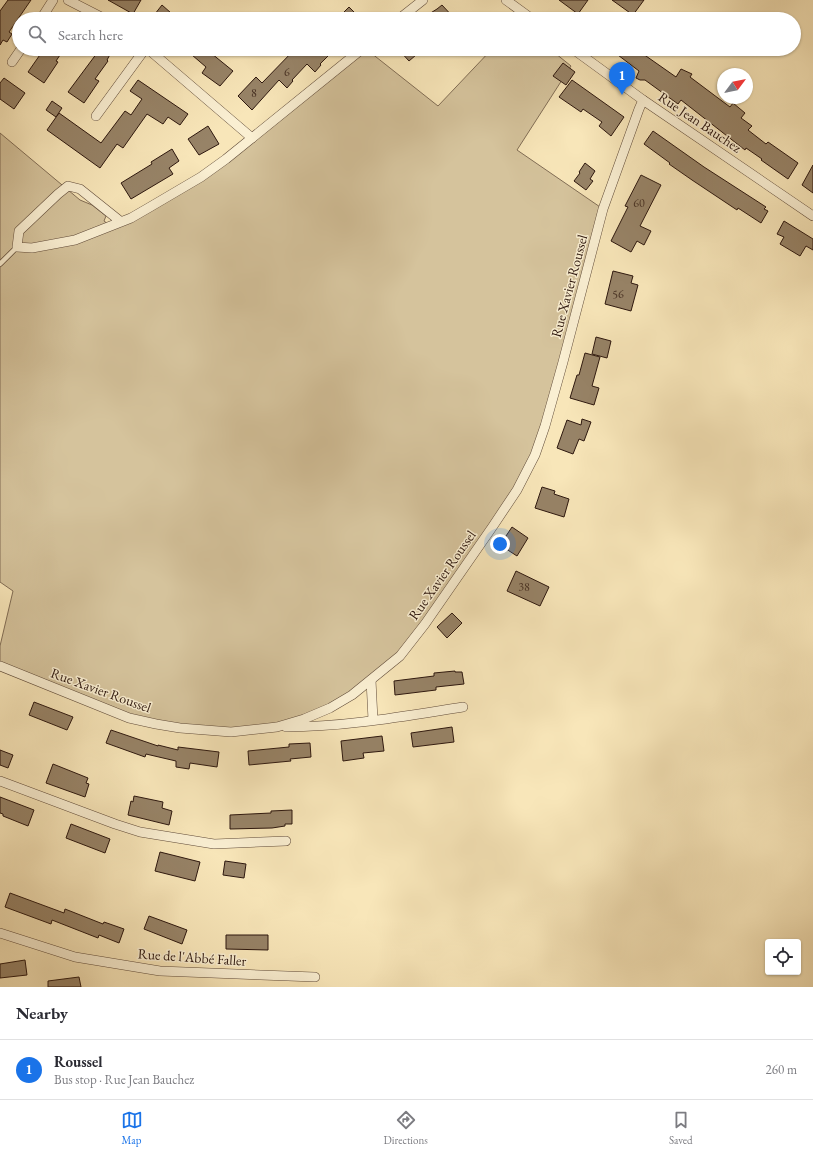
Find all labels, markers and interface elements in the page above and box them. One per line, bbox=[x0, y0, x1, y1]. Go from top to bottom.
search box bbox=[12, 12, 801, 56]
icon: search bbox=[26, 23, 48, 45]
text: Search here bbox=[58, 25, 123, 44]
pin: 1 bbox=[609, 62, 635, 95]
house number: 6 bbox=[284, 64, 290, 80]
north arrow bbox=[717, 68, 753, 104]
house number: 8 bbox=[251, 85, 257, 101]
street label: Rue Jean Bauchez bbox=[655, 88, 746, 157]
house number: 60 bbox=[633, 195, 645, 211]
street label: Rue Xavier Roussel bbox=[547, 232, 592, 339]
house number: 56 bbox=[612, 286, 624, 302]
street label: Rue Xavier Roussel bbox=[404, 526, 480, 623]
your location bbox=[490, 534, 510, 554]
house number: 38 bbox=[518, 579, 530, 595]
street label: Rue Xavier Roussel bbox=[48, 664, 154, 717]
map controls bbox=[765, 939, 801, 975]
button: locate bbox=[765, 939, 801, 975]
street label: Rue de l'Abbé Faller bbox=[137, 944, 247, 970]
text: Nearby bbox=[16, 1002, 68, 1024]
text: Roussel bbox=[54, 1052, 103, 1071]
text: 1 bbox=[26, 1061, 32, 1078]
text: 260 m bbox=[766, 1061, 797, 1078]
text: Bus stop · Rue Jean Bauchez bbox=[54, 1071, 194, 1088]
tab: Map bbox=[121, 1109, 143, 1147]
tab: Directions bbox=[384, 1109, 428, 1147]
tab: Saved bbox=[669, 1109, 692, 1147]

